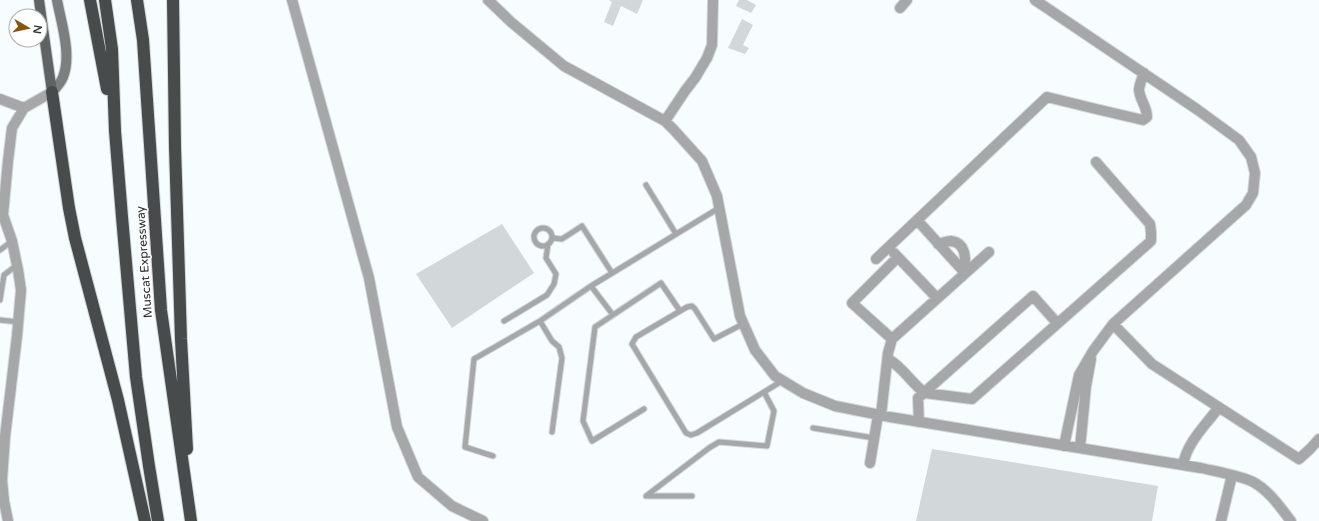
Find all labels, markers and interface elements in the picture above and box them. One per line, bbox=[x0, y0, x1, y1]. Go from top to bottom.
north arrow bbox=[8, 8, 48, 48]
text: N bbox=[30, 24, 44, 35]
street label: Muscat Expressway bbox=[133, 205, 155, 318]

